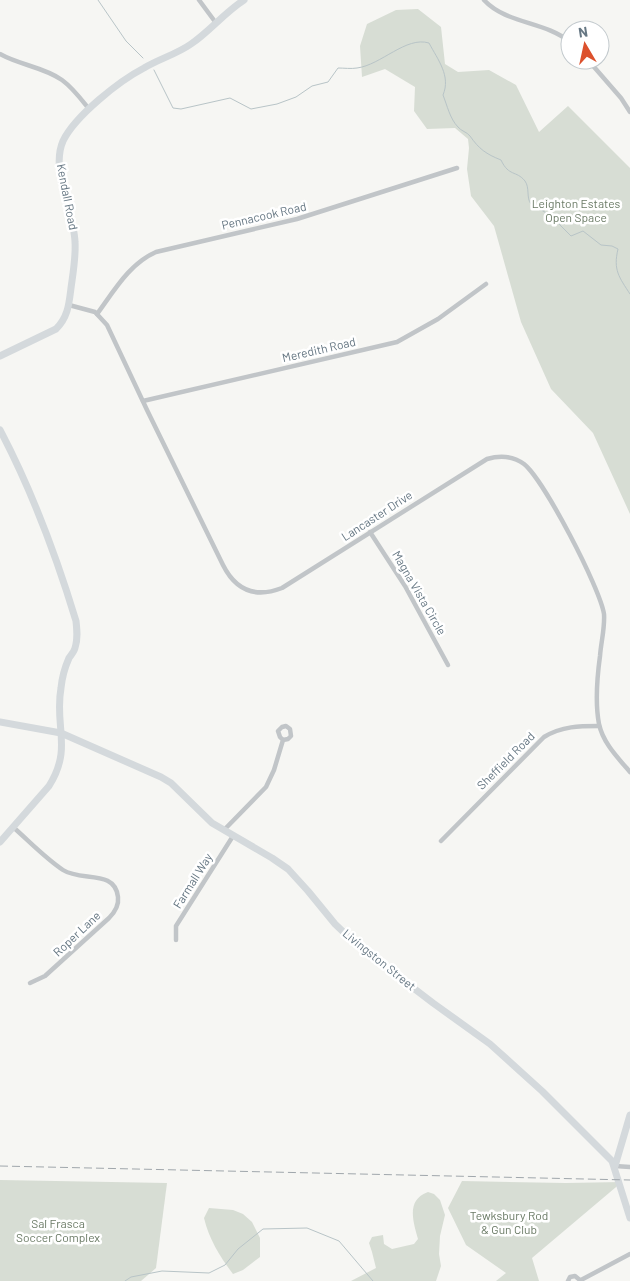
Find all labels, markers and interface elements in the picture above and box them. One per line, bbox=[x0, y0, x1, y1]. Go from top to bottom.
north arrow bbox=[560, 20, 610, 70]
text: N bbox=[577, 23, 589, 41]
street label: Kendall Road bbox=[55, 163, 81, 231]
park label: Leighton Estates Open Space bbox=[532, 196, 620, 224]
street label: Pennacook Road bbox=[220, 198, 308, 232]
street label: Meredith Road bbox=[281, 334, 357, 364]
street label: Lancaster Drive bbox=[338, 487, 414, 543]
street label: Magna Vista Circle bbox=[390, 548, 450, 637]
street label: Sheffield Road bbox=[474, 729, 537, 792]
street label: Farmall Way bbox=[170, 850, 215, 911]
street label: Roper Lane bbox=[50, 908, 103, 959]
street label: Livingston Street bbox=[340, 926, 419, 993]
park label: Tewksbury Rod & Gun Club bbox=[470, 1208, 548, 1236]
park label: Sal Frasca Soccer Complex bbox=[16, 1216, 100, 1244]

